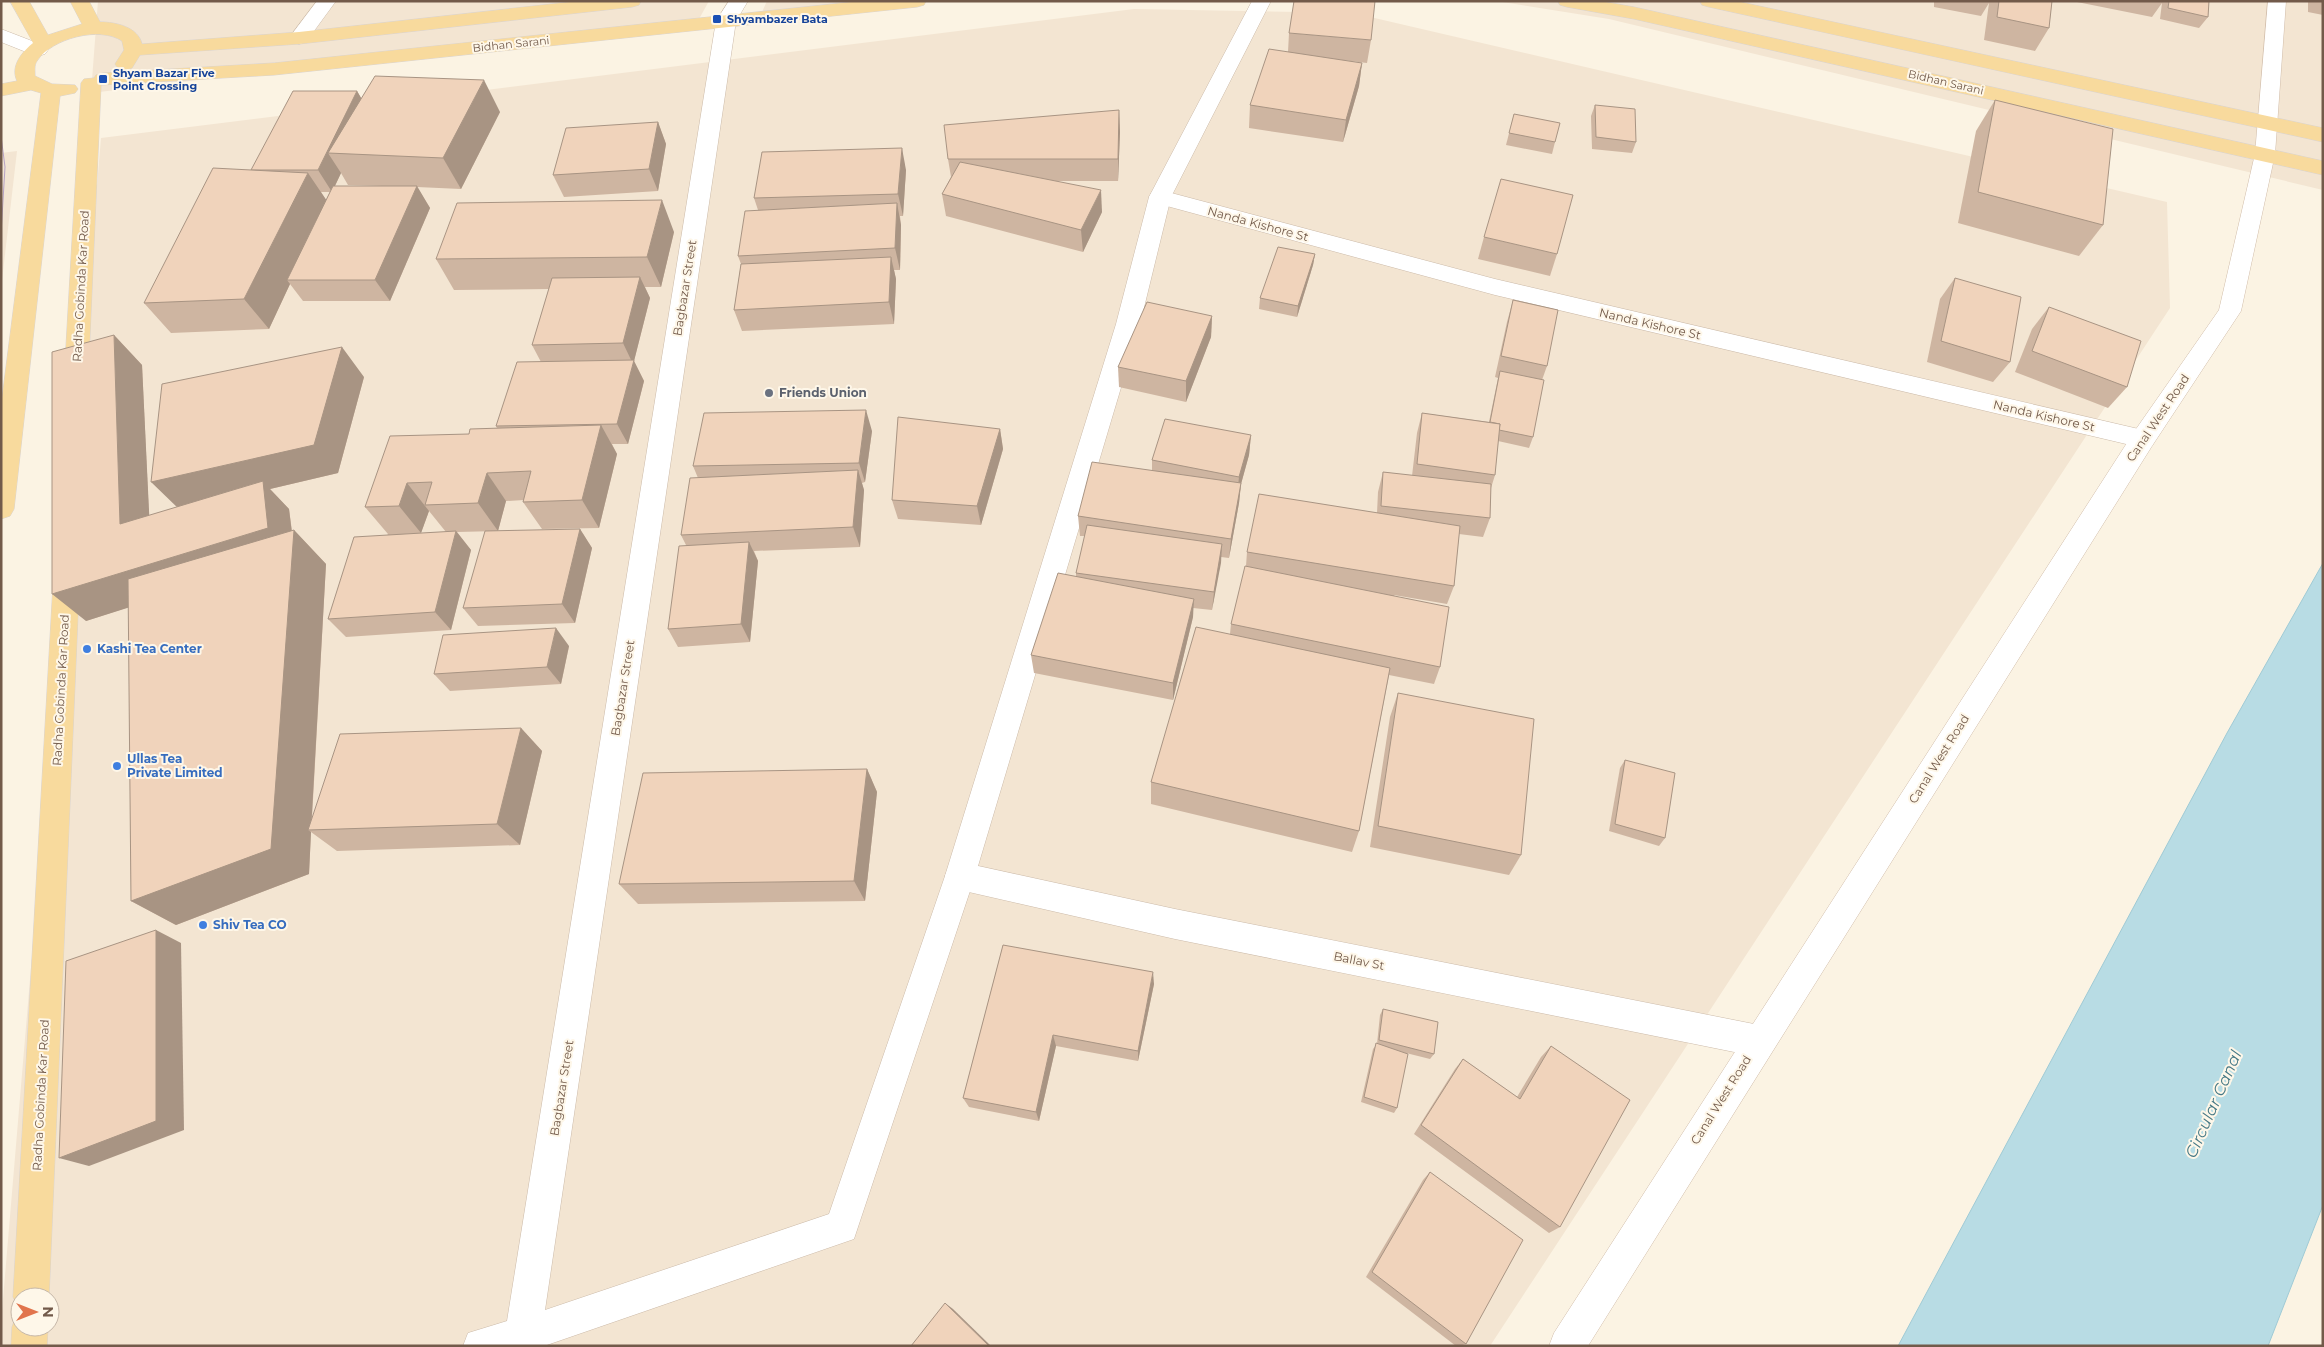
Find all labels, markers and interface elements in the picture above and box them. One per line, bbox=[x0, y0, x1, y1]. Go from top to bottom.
place label: Shyambazer Bata bbox=[727, 12, 828, 26]
marker: Shyambazer Bata bbox=[711, 13, 723, 25]
street label: Bidhan Sarani bbox=[472, 33, 550, 55]
place label: Shyam Bazar Five Point Crossing bbox=[113, 66, 215, 93]
street label: Bidhan Sarani bbox=[1907, 67, 1985, 97]
marker: Shyam Bazar Five Point Crossing bbox=[97, 73, 109, 85]
street label: Nanda Kishore St bbox=[1206, 203, 1310, 244]
street label: Radha Gobinda Kar Road bbox=[69, 210, 92, 362]
street label: Bagbazar Street bbox=[670, 239, 700, 337]
street label: Nanda Kishore St bbox=[1598, 305, 1703, 343]
street label: Canal West Road bbox=[2123, 371, 2192, 464]
place label: Friends Union bbox=[779, 385, 867, 400]
marker: Friends Union bbox=[763, 387, 775, 399]
street label: Nanda Kishore St bbox=[1992, 397, 2097, 435]
street label: Radha Gobinda Kar Road bbox=[49, 614, 72, 766]
street label: Bagbazar Street bbox=[608, 639, 638, 737]
place label: Kashi Tea Center bbox=[97, 641, 202, 656]
marker: Kashi Tea Center bbox=[81, 643, 93, 655]
street label: Canal West Road bbox=[1905, 711, 1972, 806]
place label: Ullas Tea Private Limited bbox=[127, 751, 223, 780]
marker: Ullas Tea Private Limited bbox=[111, 760, 123, 772]
place label: Shiv Tea CO bbox=[213, 917, 287, 932]
marker: Shiv Tea CO bbox=[197, 919, 209, 931]
street label: Ballav St bbox=[1332, 948, 1386, 973]
street label: Radha Gobinda Kar Road bbox=[29, 1019, 52, 1171]
street label: Bagbazar Street bbox=[547, 1039, 577, 1137]
water label: Circular Canal bbox=[2181, 1047, 2246, 1161]
street label: Canal West Road bbox=[1687, 1052, 1754, 1147]
north arrow bbox=[10, 1287, 60, 1337]
text: N bbox=[39, 1306, 57, 1318]

